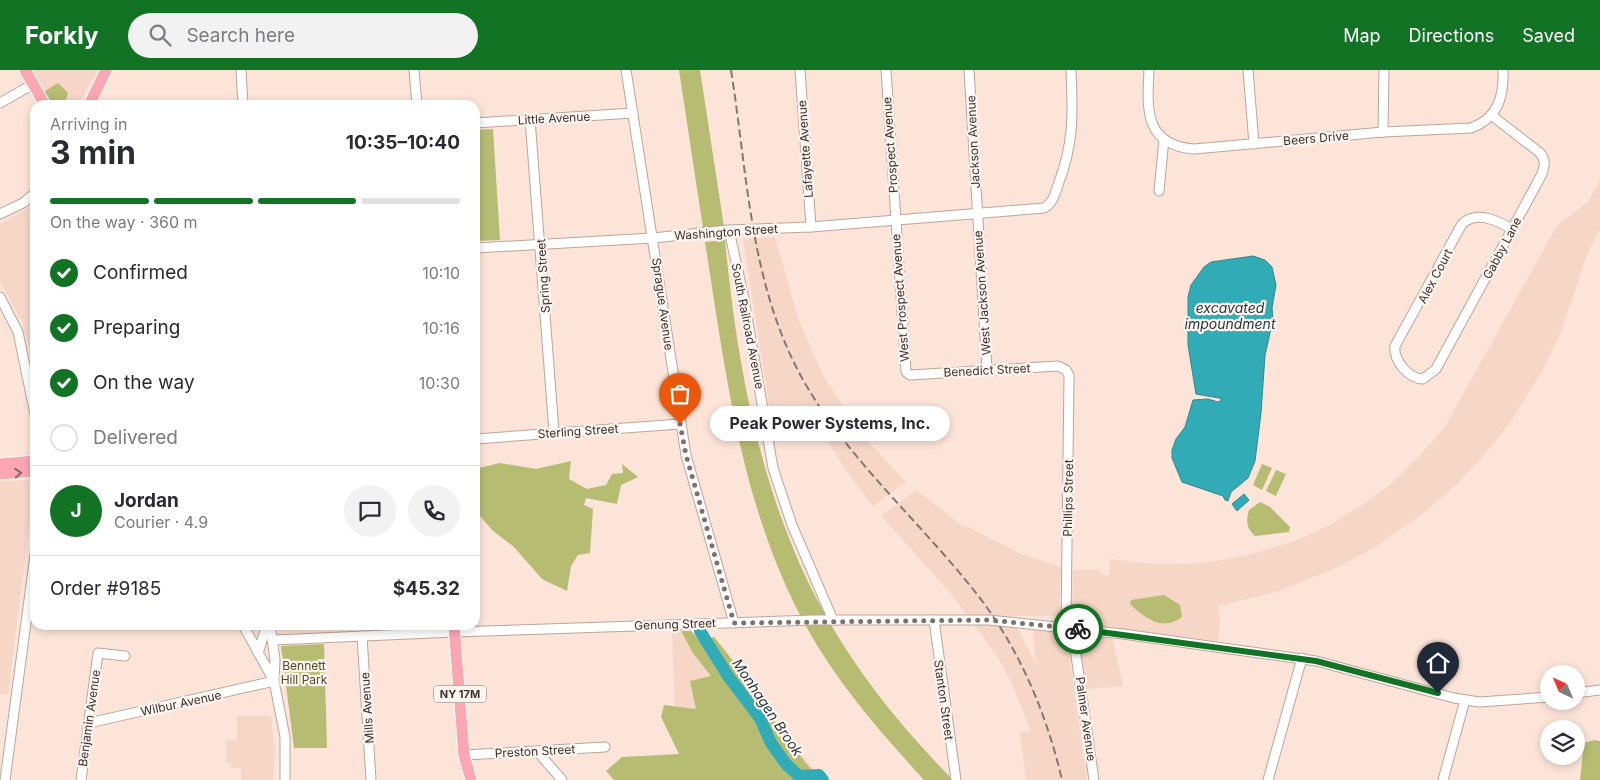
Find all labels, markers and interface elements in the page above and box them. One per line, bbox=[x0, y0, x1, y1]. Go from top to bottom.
search box bbox=[128, 13, 478, 58]
text: Forkly bbox=[25, 21, 98, 50]
icon: search bbox=[146, 21, 174, 49]
text: Search here bbox=[186, 24, 295, 47]
text: Map bbox=[1343, 25, 1381, 46]
text: Directions bbox=[1409, 25, 1494, 46]
text: Saved bbox=[1522, 25, 1575, 46]
street label: Jackson Avenue bbox=[963, 95, 983, 189]
street label: Prospect Avenue bbox=[879, 97, 901, 193]
street label: Lafayette Avenue bbox=[794, 100, 816, 198]
street label: Little Avenue bbox=[517, 109, 591, 127]
text: Arriving in bbox=[50, 114, 127, 134]
street label: Beers Drive bbox=[1283, 128, 1349, 148]
text: 10:35–10:40 bbox=[346, 131, 460, 154]
text: 3 min bbox=[50, 133, 136, 172]
text: On the way · 360 m bbox=[50, 212, 198, 232]
street label: Gabby Lane bbox=[1479, 215, 1525, 281]
street label: Washington Street bbox=[674, 221, 778, 243]
street label: West Jackson Avenue bbox=[970, 230, 994, 356]
street label: West Prospect Avenue bbox=[888, 234, 912, 362]
street label: Spring Street bbox=[533, 238, 553, 314]
street label: Alex Court bbox=[1414, 246, 1456, 306]
street label: Sprague Avenue bbox=[649, 257, 677, 351]
icon: check bbox=[50, 259, 78, 287]
text: Confirmed bbox=[93, 261, 188, 284]
street label: South Railroad Avenue bbox=[728, 262, 768, 390]
text: 10:10 bbox=[422, 263, 460, 283]
water label: excavated impoundment bbox=[1185, 299, 1276, 332]
icon: check bbox=[50, 314, 78, 342]
text: Preparing bbox=[93, 316, 180, 339]
text: 10:16 bbox=[422, 318, 460, 338]
street label: Benedict Street bbox=[943, 360, 1031, 380]
icon: check bbox=[50, 369, 78, 397]
text: On the way bbox=[93, 371, 195, 394]
text: 10:30 bbox=[419, 373, 460, 393]
pin bbox=[659, 373, 701, 424]
icon: bag bbox=[666, 380, 694, 408]
callout: Peak Power Systems, Inc. bbox=[710, 406, 950, 442]
text: Peak Power Systems, Inc. bbox=[729, 413, 931, 433]
street label: Sterling Street bbox=[537, 421, 619, 441]
text: Delivered bbox=[93, 426, 178, 449]
street label: Phillips Street bbox=[1060, 459, 1076, 537]
one-way arrow bbox=[14, 467, 22, 478]
button: chat bbox=[344, 485, 396, 537]
button: phone bbox=[408, 485, 460, 537]
text: Jordan bbox=[114, 489, 179, 512]
text: J bbox=[70, 499, 82, 522]
text: Courier · 4.9 bbox=[114, 512, 208, 532]
text: Order #9185 bbox=[50, 577, 161, 600]
text: $45.32 bbox=[393, 577, 460, 600]
courier bbox=[1053, 604, 1103, 654]
street label: Genung Street bbox=[634, 615, 716, 633]
icon: bike bbox=[1064, 615, 1092, 643]
pin bbox=[1417, 642, 1459, 693]
icon: home bbox=[1424, 649, 1452, 677]
water label: Monhagen Brook bbox=[729, 655, 807, 759]
park label: Bennett Hill Park bbox=[281, 658, 328, 687]
street label: Stanton Street bbox=[931, 659, 957, 741]
north arrow bbox=[1540, 665, 1585, 710]
map controls bbox=[1540, 665, 1585, 765]
street label: Benjamin Avenue bbox=[75, 669, 103, 767]
street label: Mills Avenue bbox=[357, 672, 377, 744]
street label: Palmer Avenue bbox=[1073, 676, 1099, 762]
road number: NY 17M bbox=[434, 686, 486, 702]
street label: Wilbur Avenue bbox=[139, 687, 223, 719]
button: layers bbox=[1540, 720, 1585, 765]
street label: Preston Street bbox=[494, 741, 576, 761]

